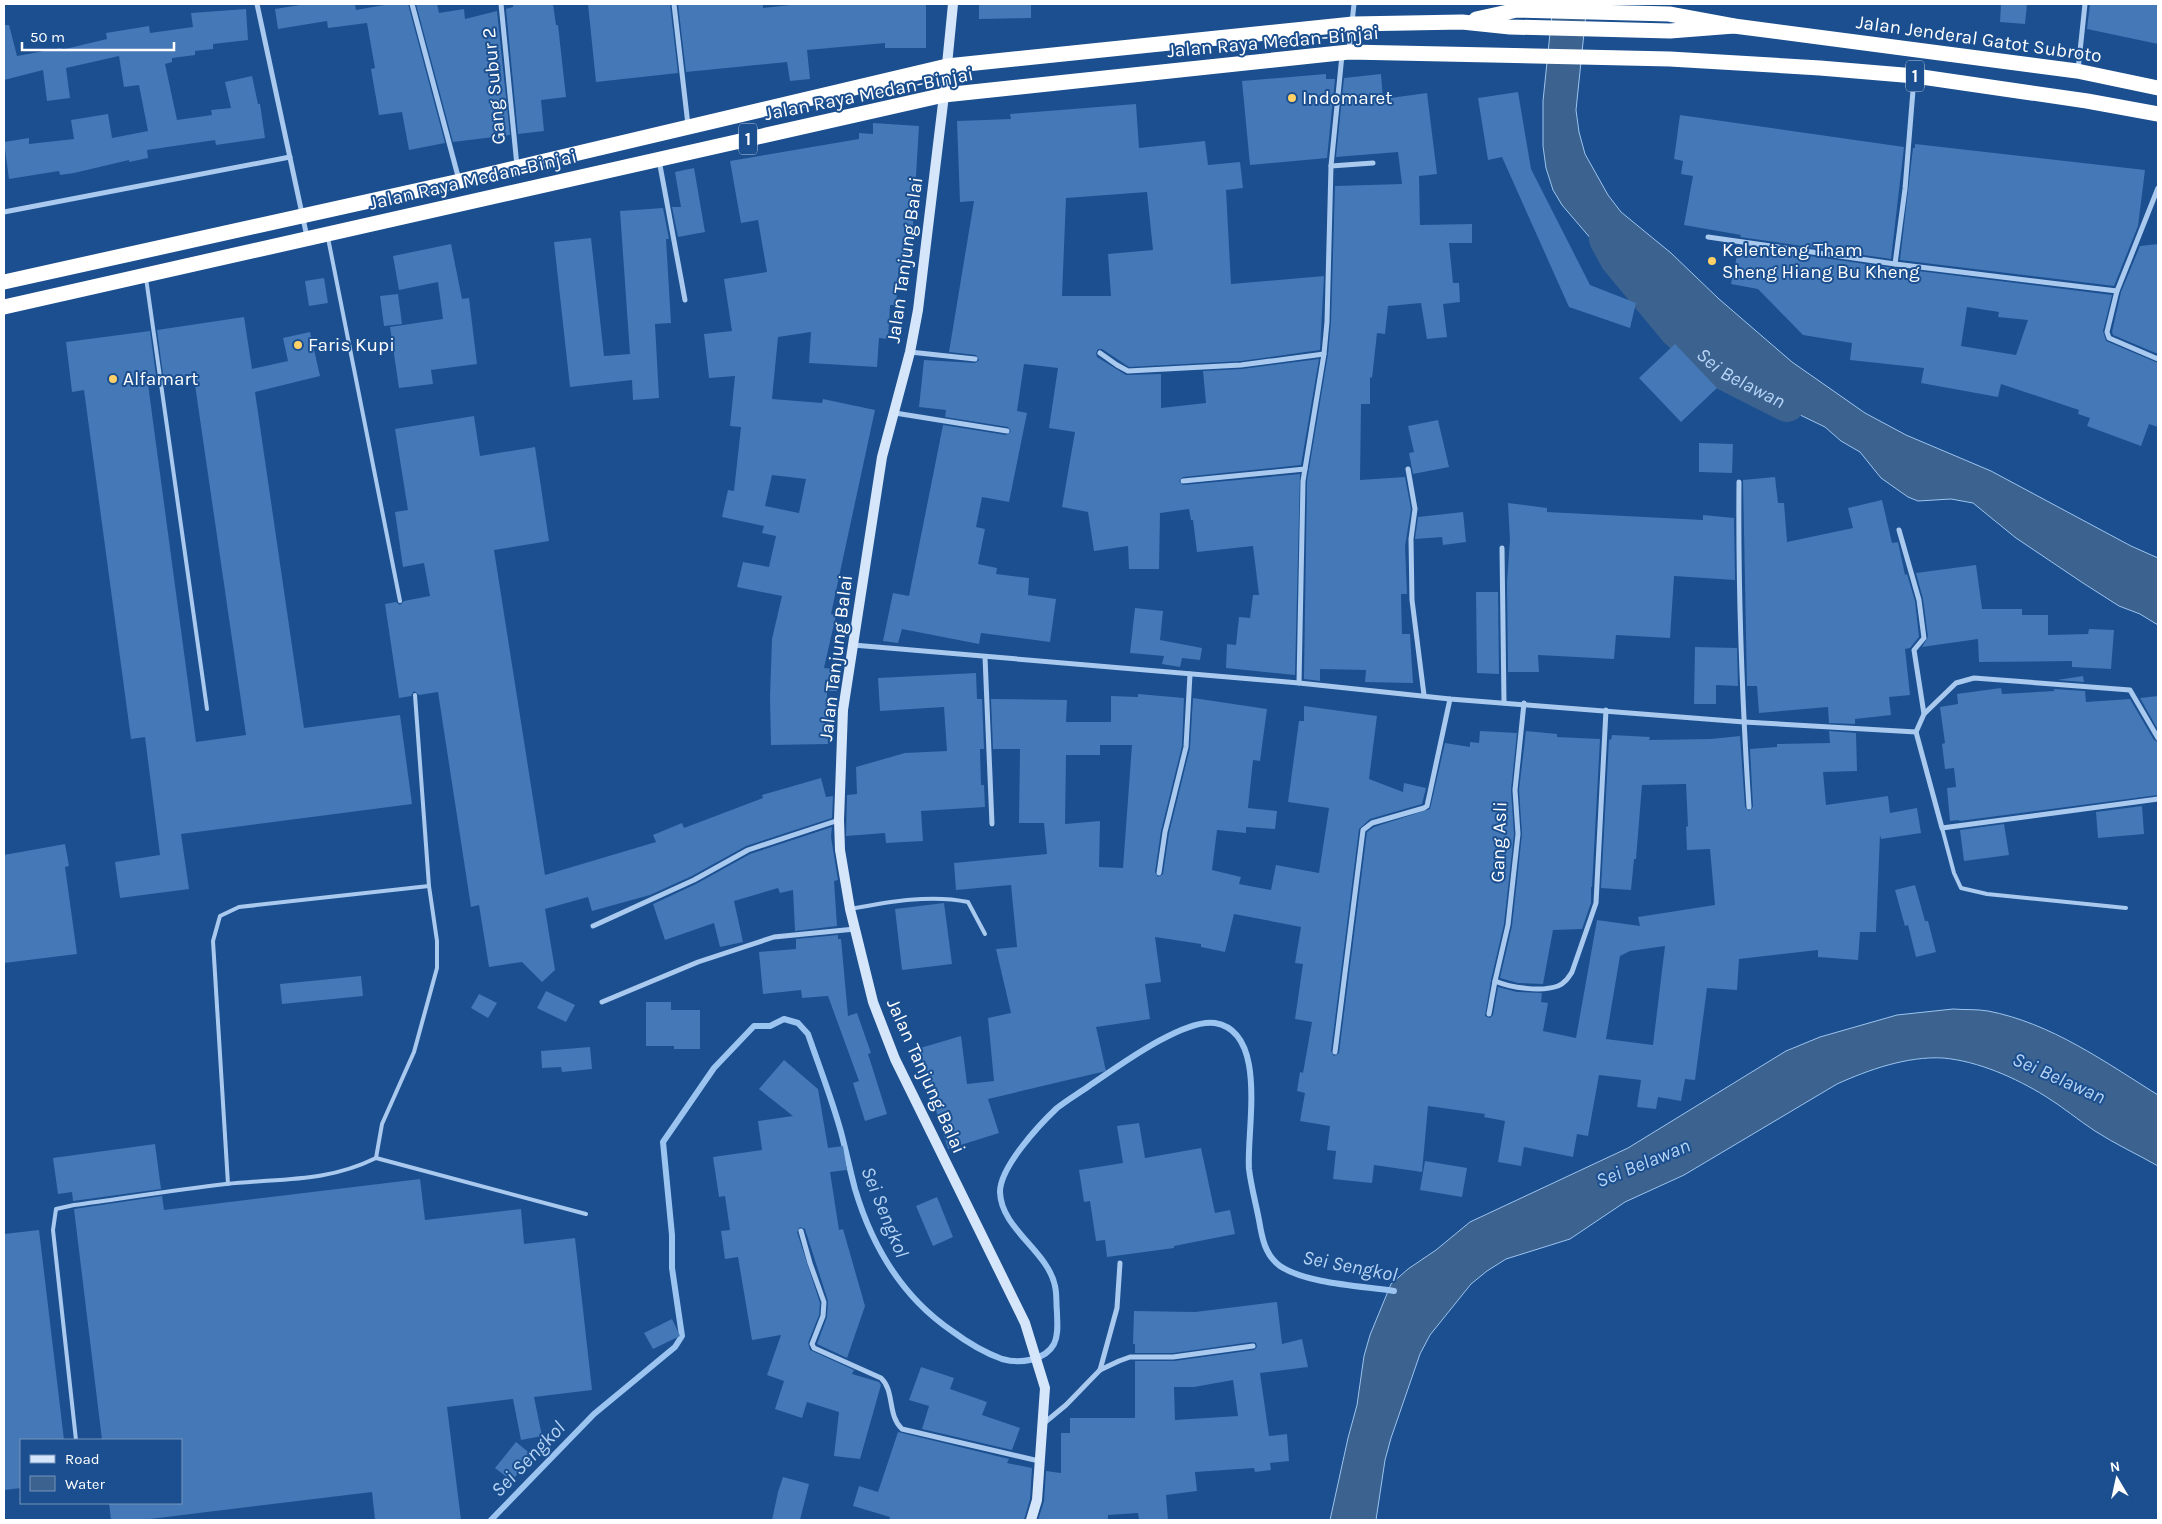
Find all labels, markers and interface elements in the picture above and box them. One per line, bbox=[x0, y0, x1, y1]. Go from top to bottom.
street label: Jalan Jenderal Gatot Subroto bbox=[1855, 11, 2103, 67]
scale bar bbox=[22, 20, 175, 52]
street label: Jalan Raya Medan-Binjai bbox=[1166, 22, 1380, 62]
street label: Gang Subur 2 bbox=[478, 26, 510, 146]
text: 50 m bbox=[30, 28, 65, 46]
road number: 1 bbox=[1906, 60, 1924, 92]
street label: Jalan Raya Medan-Binjai bbox=[763, 63, 975, 125]
place label: Indomaret bbox=[1302, 87, 1392, 109]
marker: Indomaret bbox=[1286, 92, 1298, 104]
road number: 1 bbox=[739, 124, 757, 154]
street label: Jalan Raya Medan-Binjai bbox=[367, 145, 579, 215]
street label: Jalan Tanjung Balai bbox=[882, 176, 928, 344]
place label: Kelenteng Tham Sheng Hiang Bu Kheng bbox=[1722, 239, 1920, 283]
marker: Kelenteng Tham Sheng Hiang Bu Kheng bbox=[1706, 255, 1718, 267]
place label: Faris Kupi bbox=[308, 334, 395, 356]
marker: Faris Kupi bbox=[292, 339, 304, 351]
water label: Sei Belawan bbox=[1692, 342, 1789, 413]
place label: Alfamart bbox=[123, 368, 198, 390]
marker: Alfamart bbox=[107, 373, 119, 385]
street label: Jalan Tanjung Balai bbox=[815, 574, 857, 742]
street label: Gang Asli bbox=[1487, 801, 1511, 883]
street label: Jalan Tanjung Balai bbox=[882, 995, 970, 1157]
water label: Sei Belawan bbox=[2009, 1047, 2109, 1109]
water label: Sei Belawan bbox=[1593, 1134, 1693, 1192]
water label: Sei Sengkol bbox=[856, 1163, 914, 1261]
water label: Sei Sengkol bbox=[1301, 1246, 1399, 1286]
water label: Sei Sengkol bbox=[486, 1416, 570, 1502]
legend bbox=[20, 1439, 182, 1504]
text: Road bbox=[65, 1450, 100, 1468]
north arrow bbox=[2092, 1454, 2142, 1504]
text: N bbox=[2109, 1457, 2121, 1476]
text: Water bbox=[65, 1475, 106, 1493]

